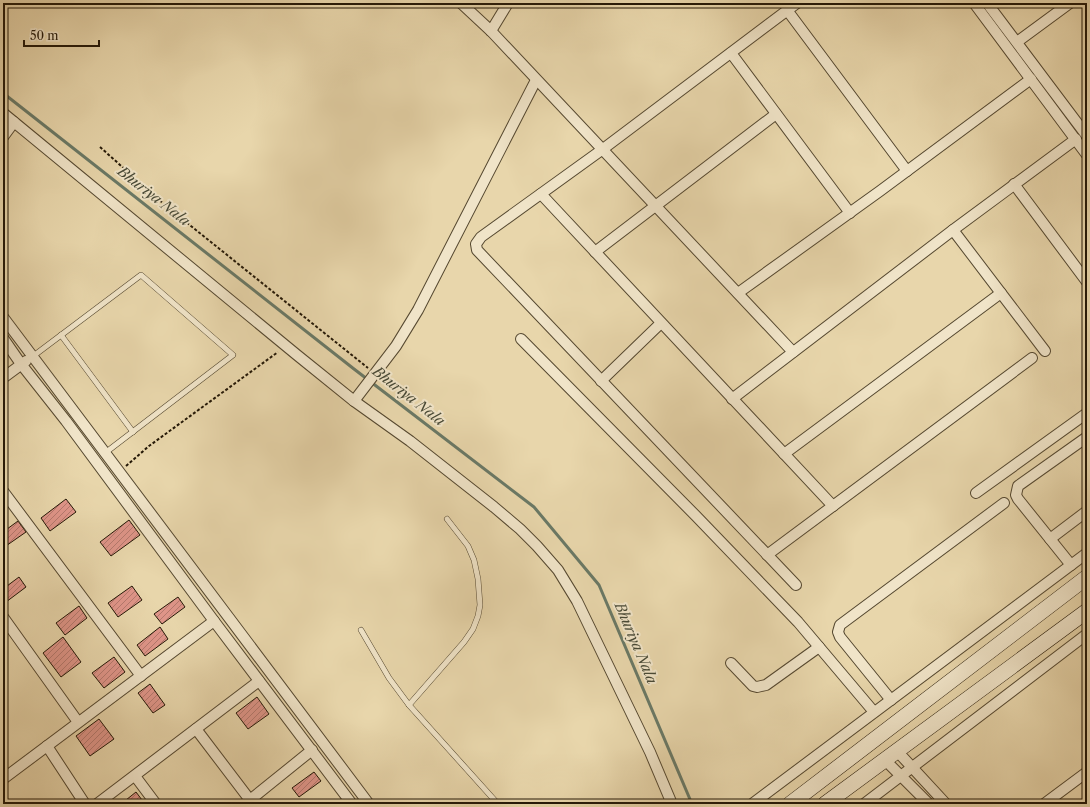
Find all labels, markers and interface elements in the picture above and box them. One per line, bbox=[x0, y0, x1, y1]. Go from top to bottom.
scale bar bbox=[24, 22, 99, 48]
text: 50 m bbox=[30, 28, 59, 43]
water label: Bhuriya Nala bbox=[113, 162, 194, 230]
water label: Bhuriya Nala bbox=[368, 362, 449, 430]
water label: Bhuriya Nala bbox=[610, 599, 662, 687]

